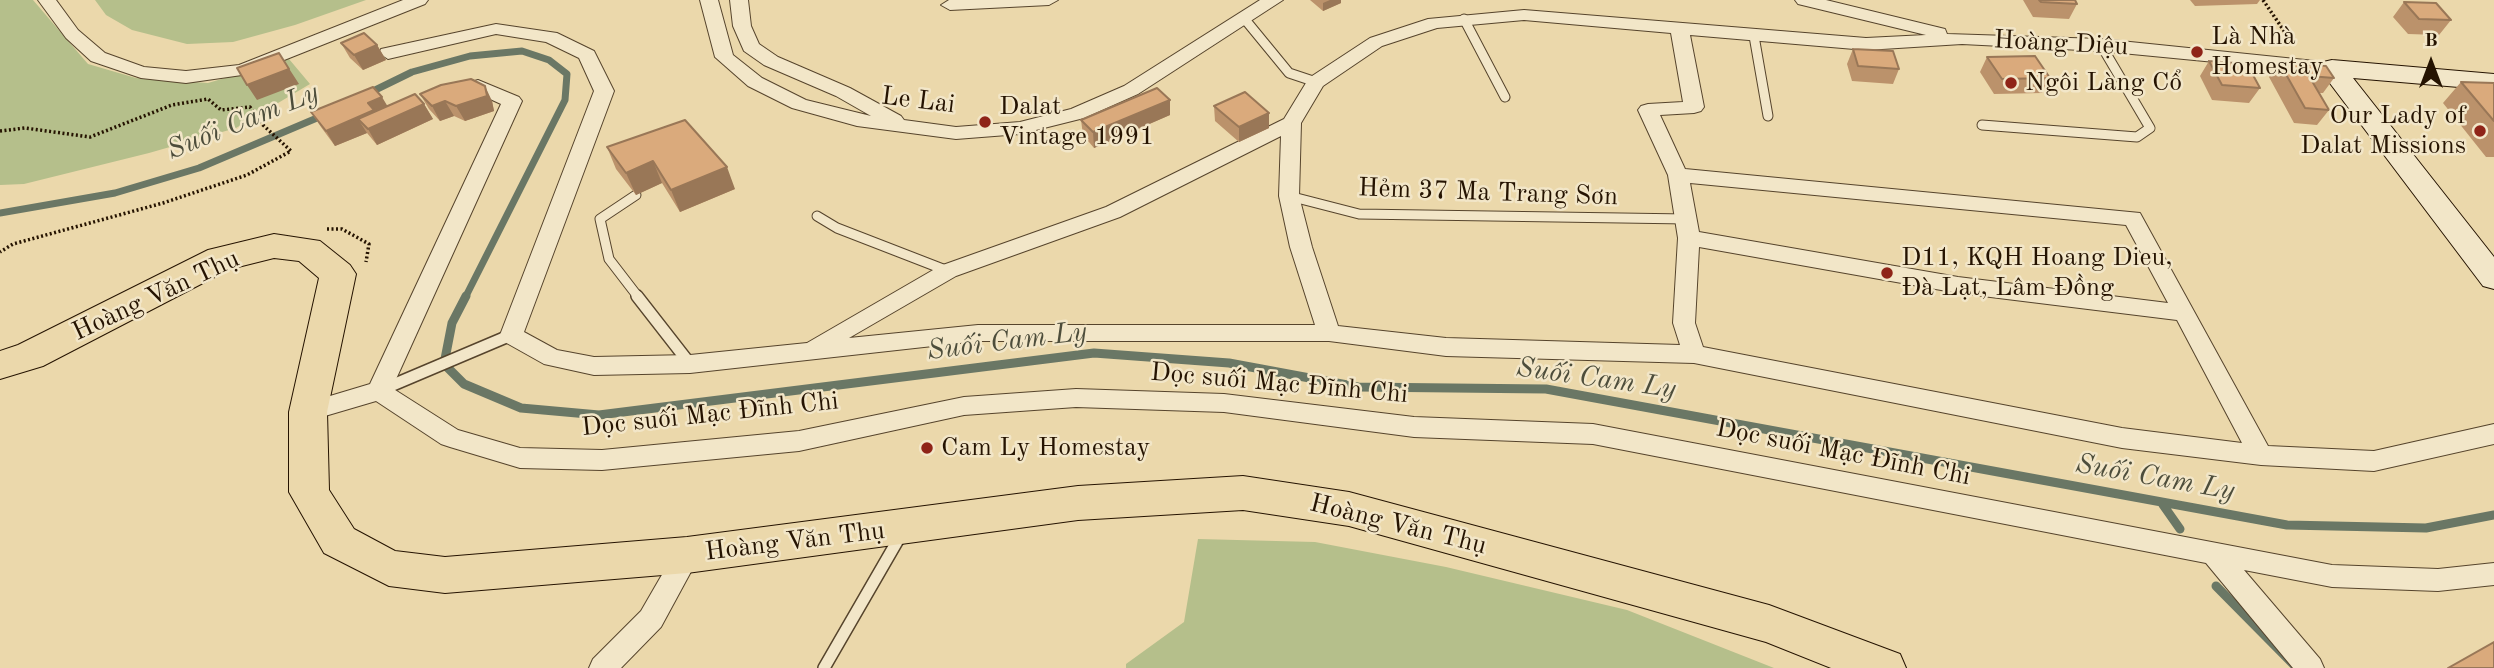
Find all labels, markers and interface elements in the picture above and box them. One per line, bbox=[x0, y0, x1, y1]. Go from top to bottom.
place label: Là Nhà Homestay bbox=[2211, 21, 2324, 82]
street label: Hoàng Diệu bbox=[1993, 25, 2129, 63]
north arrow bbox=[2396, 28, 2466, 98]
text: B bbox=[2424, 32, 2438, 51]
marker: Là Nhà Homestay bbox=[2189, 44, 2205, 60]
place label: Ngôi Làng Cổ bbox=[2025, 67, 2182, 99]
marker: Ngôi Làng Cổ bbox=[2003, 75, 2019, 91]
water label: Suối Cam Ly bbox=[162, 76, 324, 168]
street label: Le Lai bbox=[879, 81, 957, 121]
place label: Dalat Vintage 1991 bbox=[999, 91, 1155, 152]
place label: Our Lady of Dalat Missions bbox=[2300, 100, 2466, 162]
marker: Dalat Vintage 1991 bbox=[977, 114, 993, 130]
marker: Our Lady of Dalat Missions bbox=[2472, 123, 2488, 139]
street label: Hẻm 37 Ma Trang Sơn bbox=[1357, 173, 1619, 213]
place label: D11, KQH Hoang Dieu, Đà Lạt, Lâm Đồng bbox=[1901, 242, 2173, 304]
street label: Hoàng Văn Thụ bbox=[67, 244, 245, 348]
marker: D11, KQH Hoang Dieu, Đà Lạt, Lâm Đồng bbox=[1879, 265, 1895, 281]
water label: Suối Cam Ly bbox=[925, 316, 1089, 368]
water label: Suối Cam Ly bbox=[1514, 351, 1678, 407]
street label: Dọc suối Mạc Đĩnh Chi bbox=[1149, 357, 1409, 411]
street label: Dọc suối Mạc Đĩnh Chi bbox=[580, 386, 840, 444]
street label: Dọc suối Mạc Đĩnh Chi bbox=[1713, 413, 1973, 493]
place label: Cam Ly Homestay bbox=[941, 432, 1150, 464]
marker: Cam Ly Homestay bbox=[919, 440, 935, 456]
water label: Suối Cam Ly bbox=[2073, 447, 2237, 509]
street label: Hoàng Văn Thụ bbox=[1306, 488, 1490, 562]
street label: Hoàng Văn Thụ bbox=[703, 515, 887, 569]

